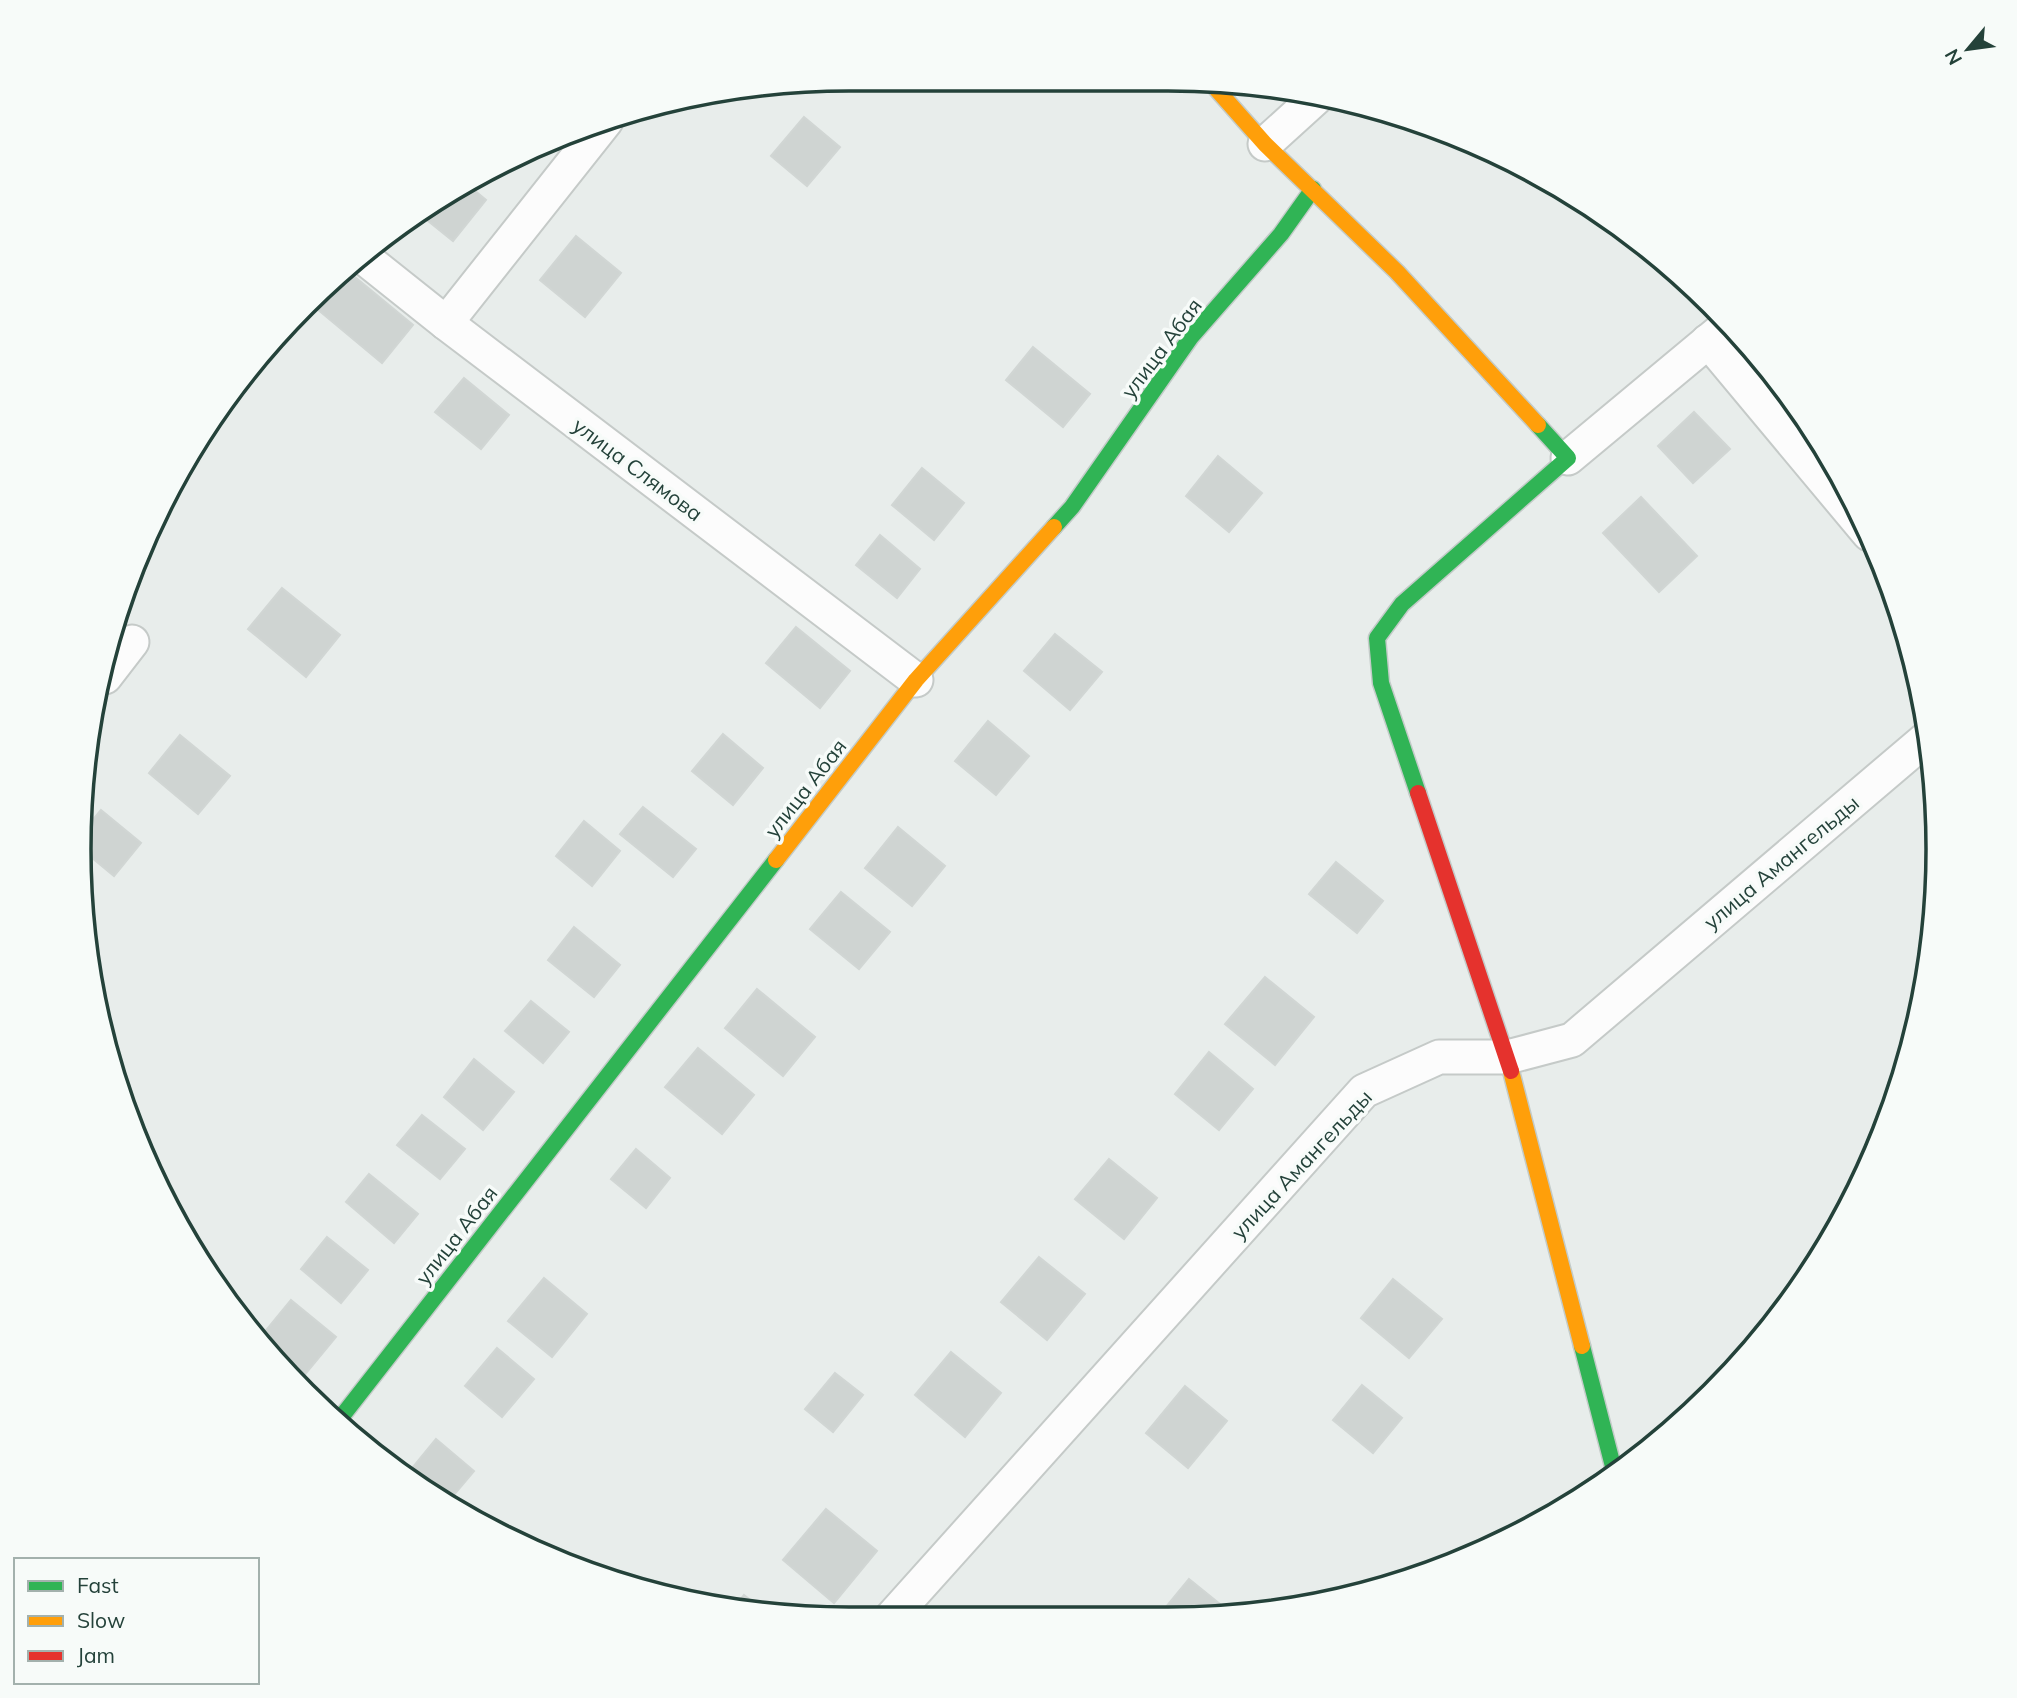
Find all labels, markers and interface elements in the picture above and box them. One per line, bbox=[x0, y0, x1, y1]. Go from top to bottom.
north arrow bbox=[1933, 14, 2003, 84]
text: N bbox=[1939, 45, 1967, 69]
street label: улица Абая bbox=[1115, 293, 1207, 403]
street label: улица Слямова bbox=[568, 412, 708, 526]
street label: улица Абая bbox=[758, 733, 852, 843]
street label: улица Амангельды bbox=[1698, 789, 1864, 935]
street label: улица Амангельды bbox=[1225, 1084, 1377, 1244]
street label: улица Абая bbox=[409, 1180, 503, 1290]
legend bbox=[14, 1558, 259, 1684]
text: Fast bbox=[77, 1572, 119, 1598]
text: Slow bbox=[77, 1607, 125, 1633]
text: Jam bbox=[77, 1642, 115, 1668]

